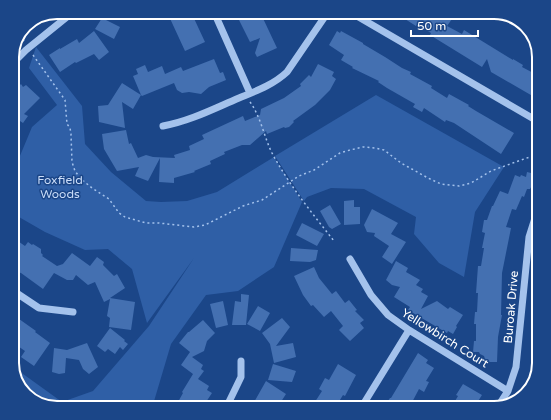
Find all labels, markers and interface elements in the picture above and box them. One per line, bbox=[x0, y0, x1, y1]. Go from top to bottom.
scale bar bbox=[411, 12, 478, 38]
text: 50 m bbox=[417, 19, 446, 33]
park label: Foxfield Woods bbox=[37, 173, 83, 201]
street label: Buroak Drive bbox=[501, 270, 521, 344]
street label: Yellowbirch Court bbox=[399, 306, 491, 371]

